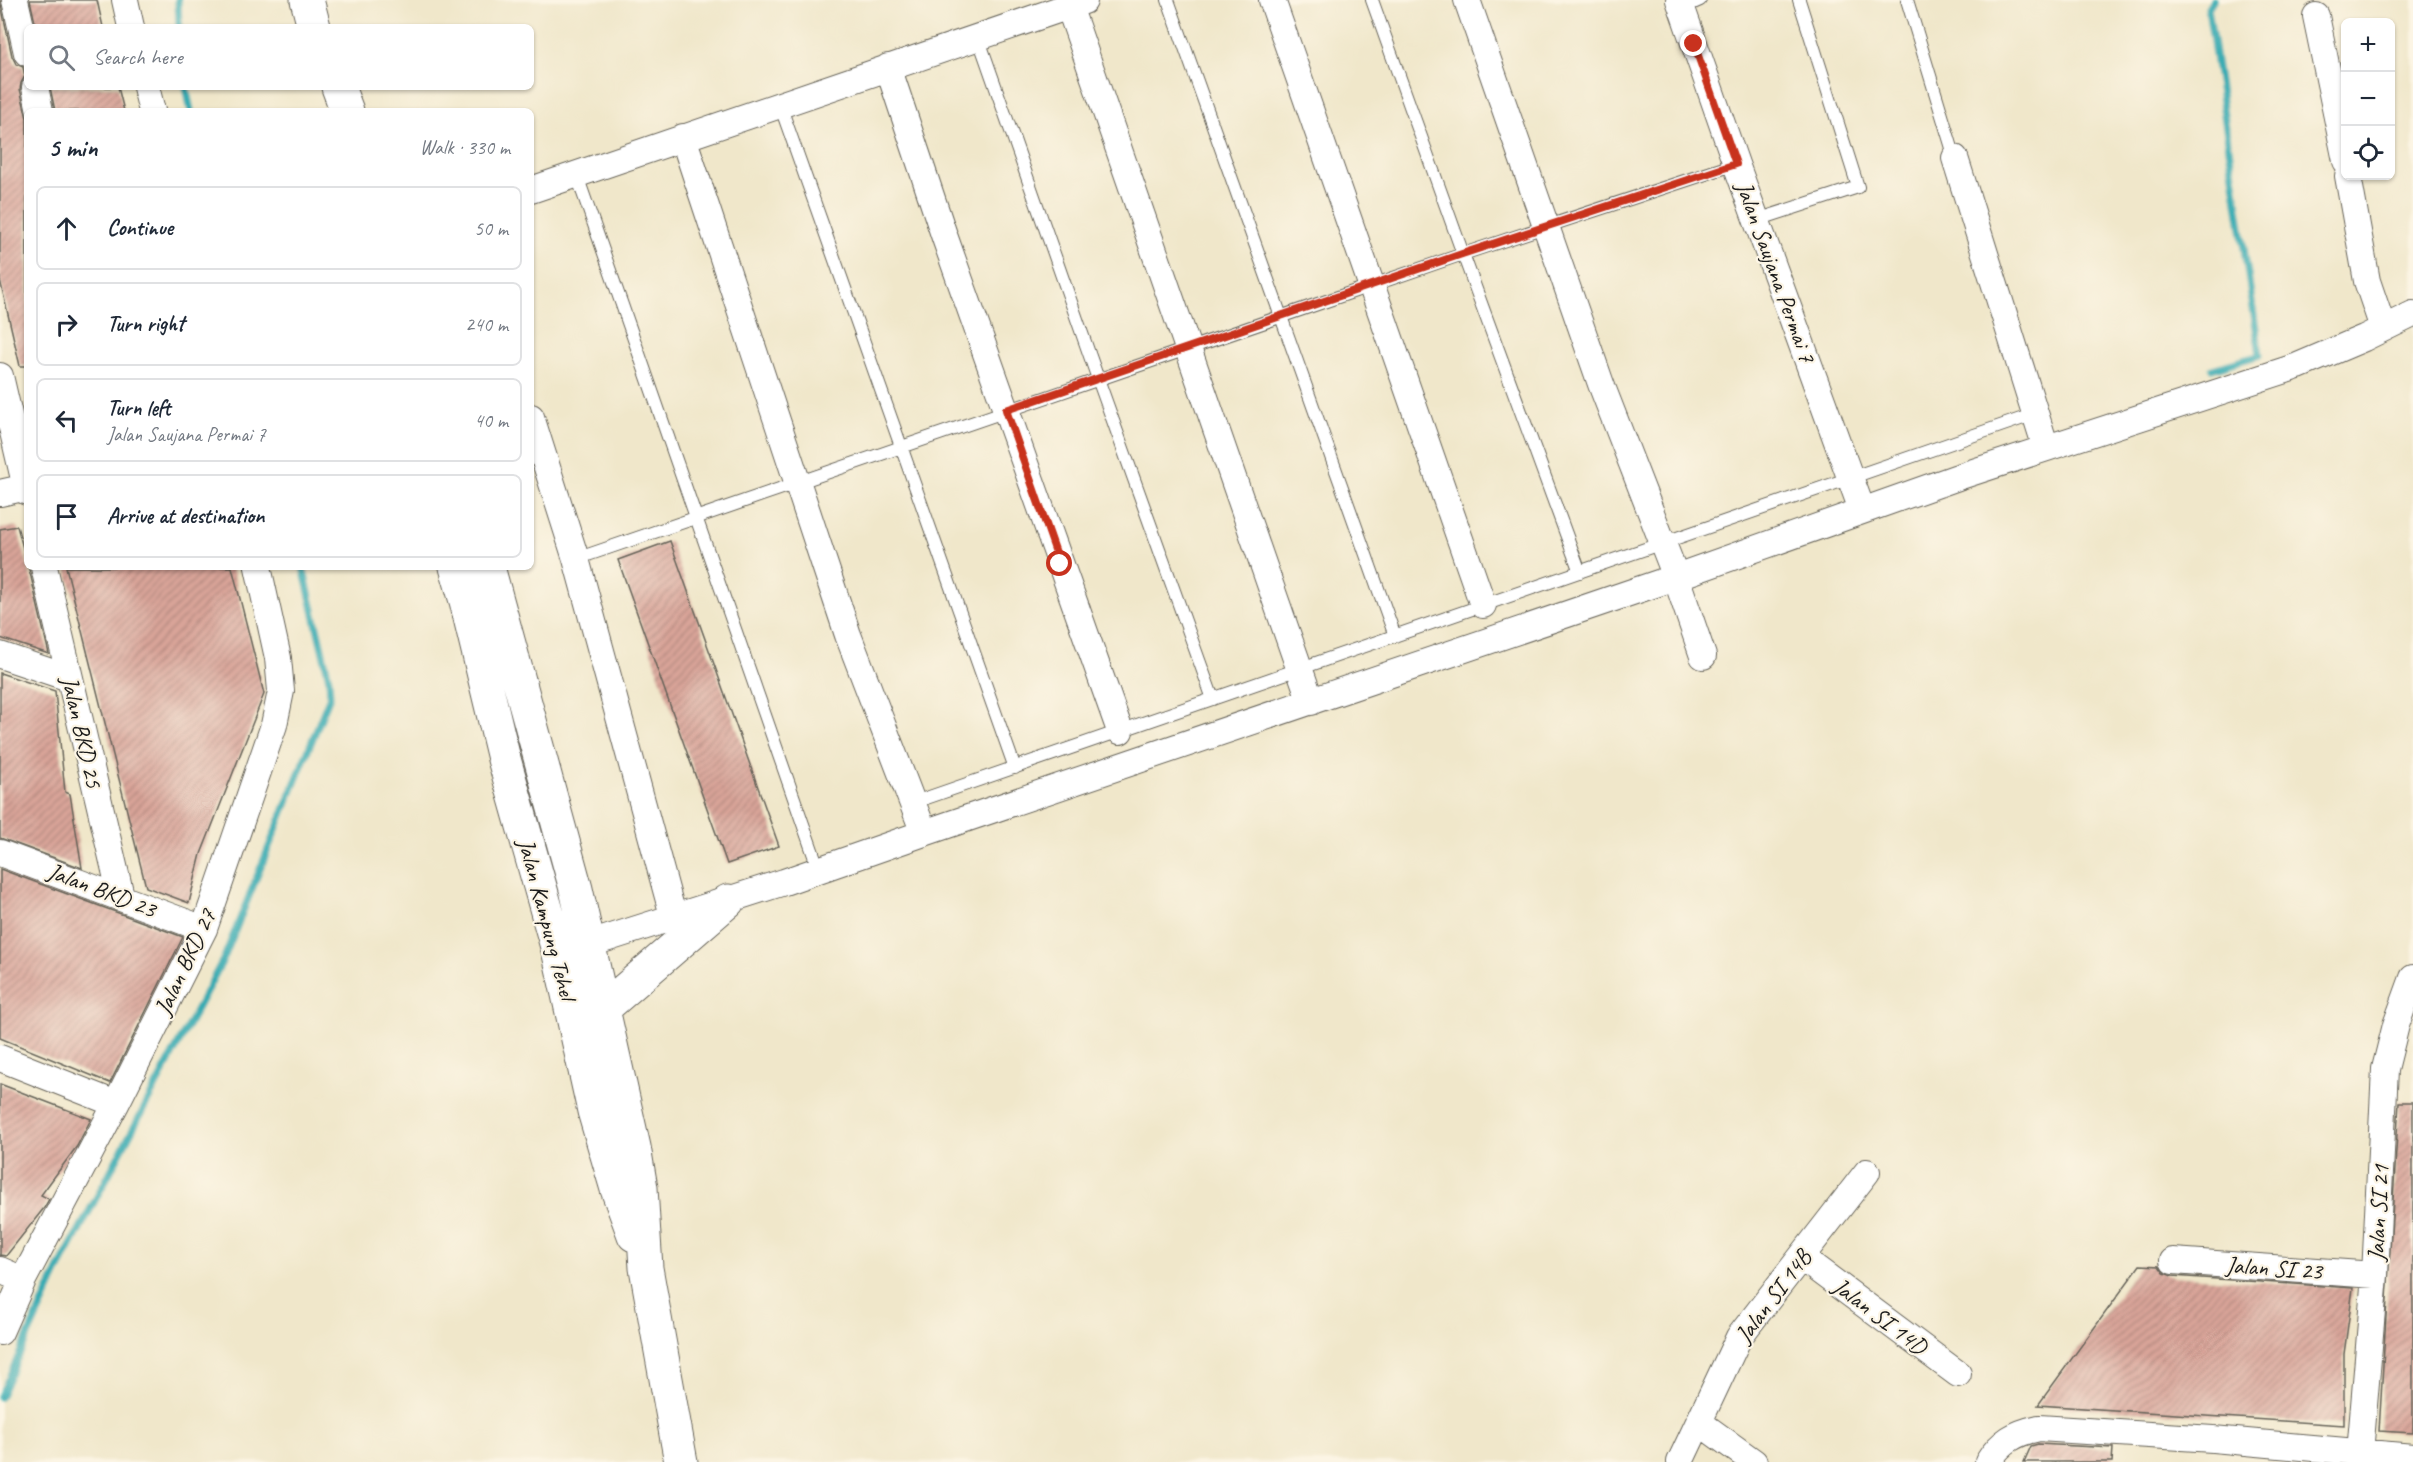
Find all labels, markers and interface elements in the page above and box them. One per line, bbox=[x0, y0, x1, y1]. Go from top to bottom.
map controls bbox=[2341, 18, 2395, 180]
button: + bbox=[2341, 18, 2395, 72]
search box bbox=[24, 24, 534, 90]
route end bbox=[1680, 30, 1706, 56]
icon: search bbox=[45, 41, 78, 74]
text: Search here bbox=[93, 43, 183, 71]
button: − bbox=[2341, 72, 2395, 126]
button: locate bbox=[2341, 126, 2395, 180]
text: 5 min bbox=[48, 131, 97, 164]
text: Walk · 330 m bbox=[420, 135, 510, 160]
street label: Jalan Saujana Permai 7 bbox=[1729, 176, 1823, 368]
icon: ahead bbox=[50, 212, 83, 245]
text: Continue bbox=[107, 214, 173, 242]
text: 50 m bbox=[474, 216, 508, 241]
icon: right bbox=[50, 308, 83, 341]
text: Turn right bbox=[107, 310, 184, 338]
text: 240 m bbox=[465, 312, 508, 337]
text: Turn left bbox=[107, 394, 171, 422]
icon: left bbox=[50, 404, 83, 437]
text: 40 m bbox=[474, 408, 508, 433]
text: Jalan Saujana Permai 7 bbox=[107, 422, 266, 447]
icon: arrive bbox=[50, 500, 83, 533]
text: Arrive at destination bbox=[107, 502, 264, 530]
route start bbox=[1046, 550, 1072, 576]
street label: Jalan BKD 25 bbox=[54, 672, 110, 792]
street label: Jalan Kampung Tehel bbox=[511, 834, 584, 1007]
street label: Jalan BKD 23 bbox=[43, 855, 162, 925]
street label: Jalan BKD 27 bbox=[147, 903, 223, 1021]
street label: Jalan SI 21 bbox=[2360, 1163, 2396, 1263]
street label: Jalan SI 14B bbox=[1728, 1242, 1819, 1349]
street label: Jalan SI 23 bbox=[2224, 1250, 2325, 1286]
street label: Jalan SI 14D bbox=[1826, 1270, 1935, 1362]

